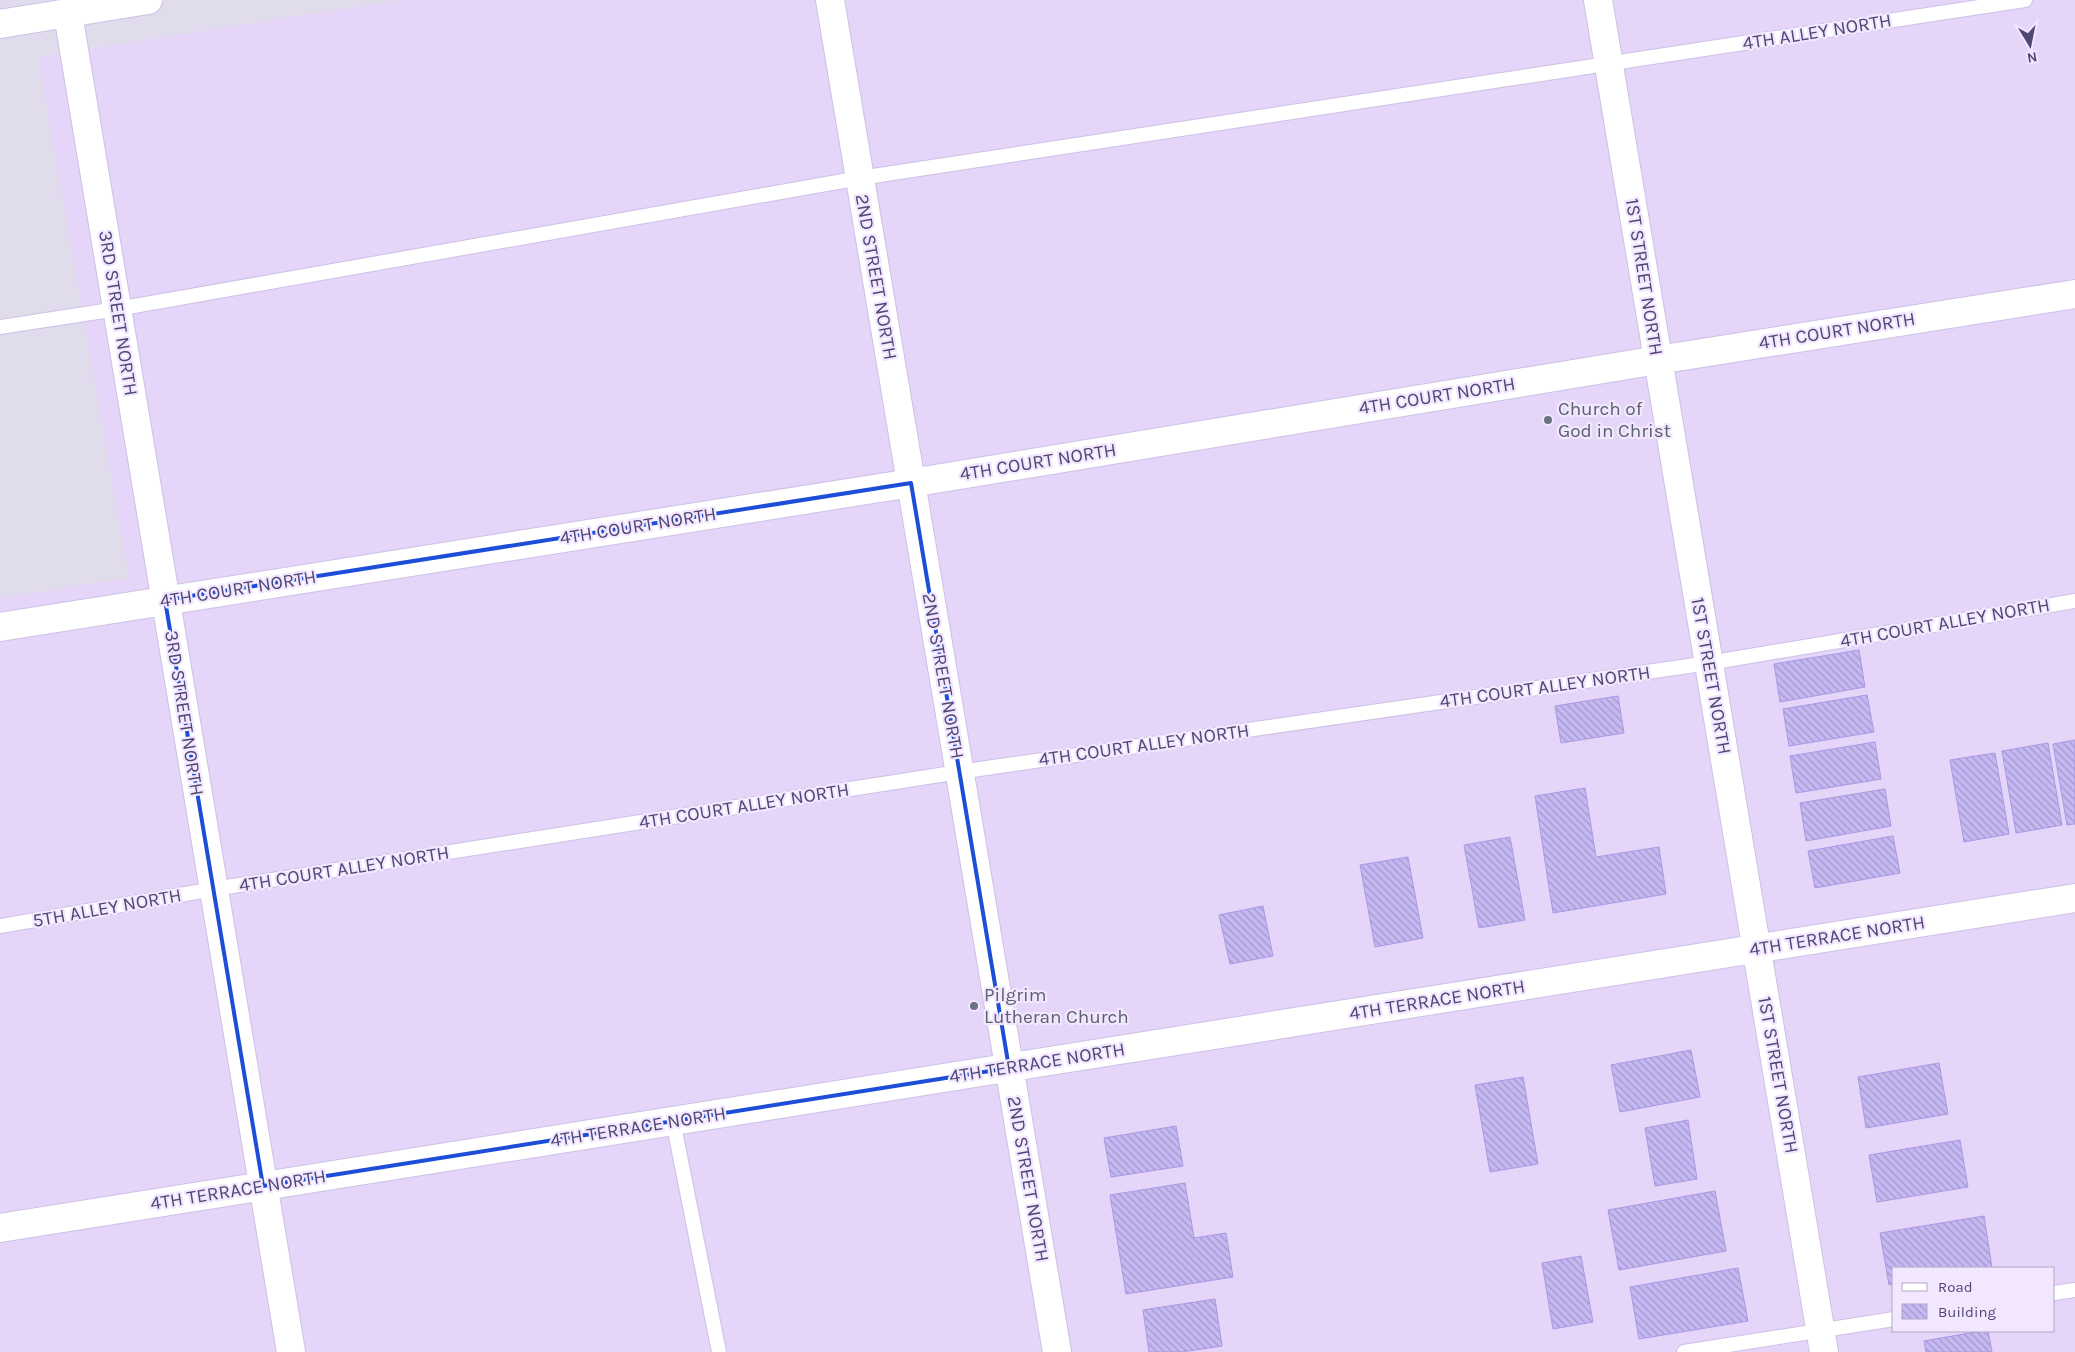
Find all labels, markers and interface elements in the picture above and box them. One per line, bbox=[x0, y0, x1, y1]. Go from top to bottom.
street label: 4TH ALLEY NORTH bbox=[1741, 9, 1893, 55]
north arrow bbox=[2005, 20, 2055, 70]
text: N bbox=[2026, 48, 2039, 67]
street label: 2ND STREET NORTH bbox=[851, 192, 901, 362]
street label: 1ST STREET NORTH bbox=[1621, 197, 1667, 357]
street label: 3RD STREET NORTH bbox=[94, 229, 142, 397]
street label: 4TH COURT NORTH bbox=[1757, 308, 1917, 354]
street label: 4TH COURT NORTH bbox=[1357, 373, 1517, 419]
place label: Church of God in Christ bbox=[1558, 398, 1671, 442]
marker: Church of God in Christ bbox=[1542, 414, 1554, 426]
street label: 4TH COURT NORTH bbox=[958, 439, 1118, 485]
street label: 4TH COURT NORTH bbox=[558, 503, 718, 549]
street label: 4TH COURT NORTH bbox=[158, 566, 318, 612]
street label: 2ND STREET NORTH bbox=[918, 591, 968, 761]
street label: 4TH COURT ALLEY NORTH bbox=[1838, 594, 2052, 652]
street label: 1ST STREET NORTH bbox=[1686, 596, 1736, 756]
street label: 3RD STREET NORTH bbox=[160, 629, 208, 797]
street label: 4TH COURT ALLEY NORTH bbox=[1438, 661, 1652, 713]
street label: 4TH COURT ALLEY NORTH bbox=[1037, 719, 1251, 771]
street label: 4TH COURT ALLEY NORTH bbox=[637, 778, 851, 834]
street label: 4TH COURT ALLEY NORTH bbox=[237, 841, 451, 897]
street label: 5TH ALLEY NORTH bbox=[31, 884, 183, 932]
street label: 4TH TERRACE NORTH bbox=[1748, 911, 1926, 961]
street label: 4TH TERRACE NORTH bbox=[1348, 975, 1526, 1025]
place label: Pilgrim Lutheran Church bbox=[984, 984, 1129, 1028]
street label: 1ST STREET NORTH bbox=[1753, 995, 1803, 1155]
marker: Pilgrim Lutheran Church bbox=[968, 1000, 980, 1012]
street label: 4TH TERRACE NORTH bbox=[948, 1038, 1126, 1088]
street label: 2ND STREET NORTH bbox=[1003, 1094, 1053, 1264]
street label: 4TH TERRACE NORTH bbox=[549, 1102, 727, 1152]
street label: 4TH TERRACE NORTH bbox=[149, 1165, 327, 1215]
legend bbox=[1892, 1267, 2055, 1332]
text: Road bbox=[1938, 1278, 1973, 1296]
text: Building bbox=[1938, 1303, 1996, 1321]

